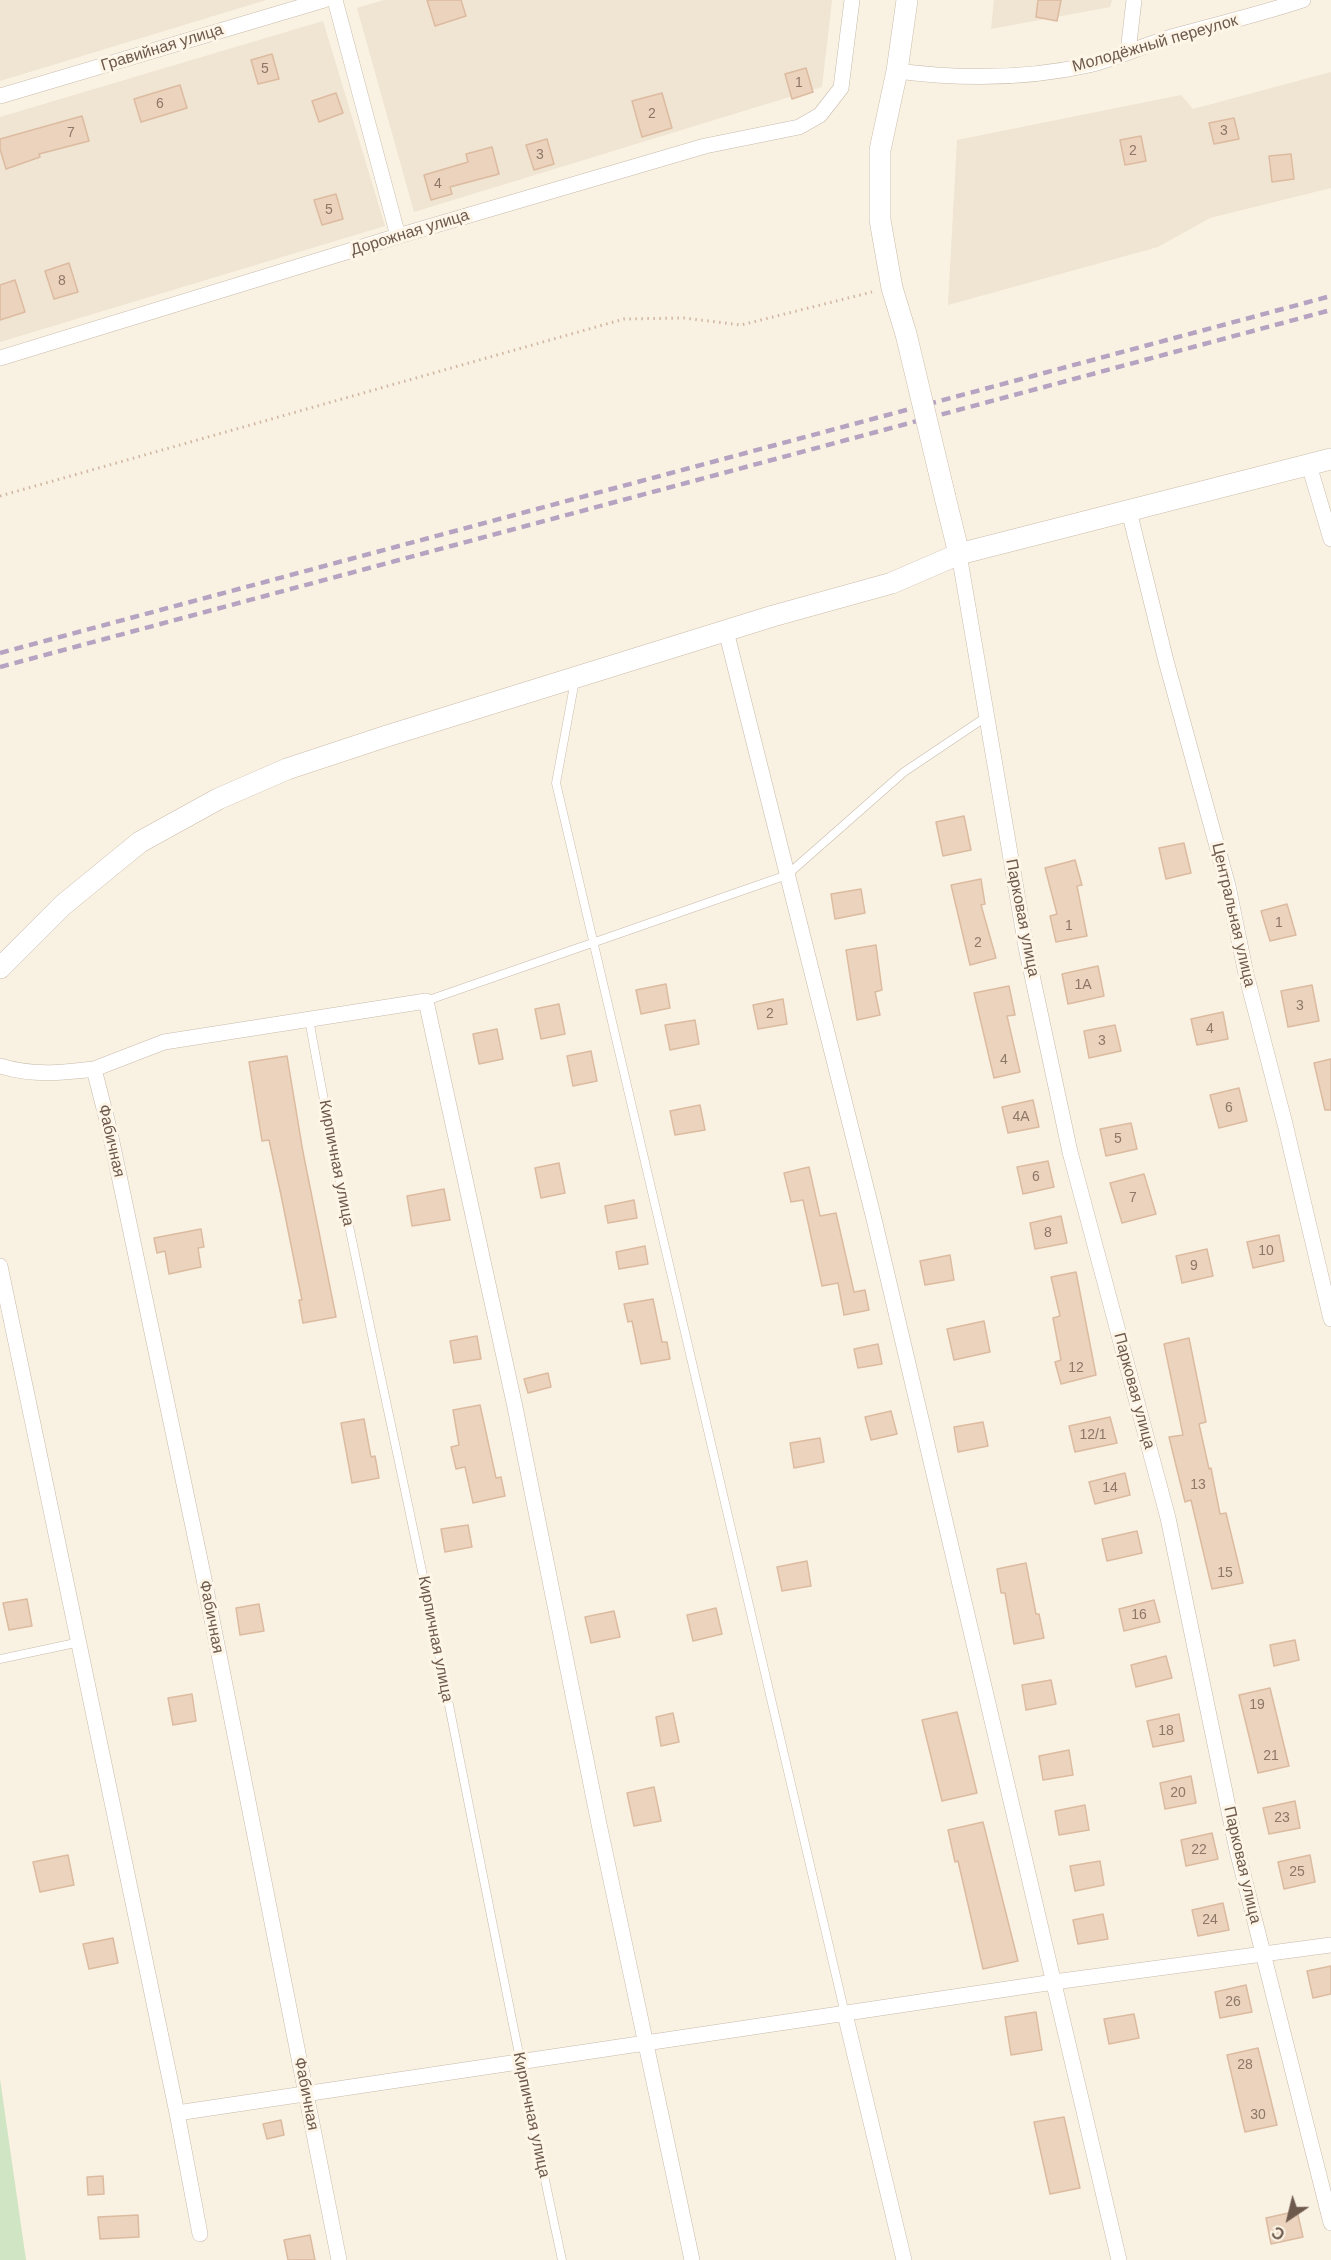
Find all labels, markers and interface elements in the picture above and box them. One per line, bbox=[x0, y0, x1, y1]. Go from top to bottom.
street label: Молодёжный переулок bbox=[1070, 11, 1240, 77]
street label: Гравийная улица bbox=[99, 20, 225, 76]
house number: 5 bbox=[261, 61, 269, 77]
house number: 1 bbox=[795, 75, 803, 91]
house number: 6 bbox=[156, 96, 164, 112]
house number: 2 bbox=[648, 106, 656, 122]
house number: 3 bbox=[1220, 123, 1228, 139]
house number: 7 bbox=[67, 125, 75, 141]
house number: 2 bbox=[1129, 143, 1137, 159]
house number: 3 bbox=[536, 147, 544, 163]
house number: 4 bbox=[434, 176, 442, 192]
house number: 5 bbox=[325, 202, 333, 218]
street label: Дорожная улица bbox=[348, 206, 472, 260]
house number: 8 bbox=[58, 273, 66, 289]
street label: Центральная улица bbox=[1207, 841, 1259, 989]
street label: Парковая улица bbox=[1001, 857, 1043, 979]
house number: 1 bbox=[1275, 915, 1283, 931]
house number: 1 bbox=[1065, 918, 1073, 934]
house number: 2 bbox=[974, 935, 982, 951]
house number: 1А bbox=[1074, 977, 1092, 993]
house number: 3 bbox=[1296, 998, 1304, 1014]
house number: 2 bbox=[766, 1006, 774, 1022]
house number: 4 bbox=[1206, 1021, 1214, 1037]
house number: 3 bbox=[1098, 1033, 1106, 1049]
house number: 4 bbox=[1000, 1052, 1008, 1068]
street label: Кирпичная улица bbox=[314, 1098, 358, 1228]
house number: 6 bbox=[1225, 1100, 1233, 1116]
street label: Фабичная bbox=[93, 1103, 129, 1179]
house number: 4А bbox=[1012, 1109, 1030, 1125]
house number: 5 bbox=[1114, 1131, 1122, 1147]
house number: 6 bbox=[1032, 1169, 1040, 1185]
house number: 7 bbox=[1129, 1190, 1137, 1206]
house number: 8 bbox=[1044, 1225, 1052, 1241]
house number: 10 bbox=[1258, 1243, 1274, 1259]
house number: 9 bbox=[1190, 1258, 1198, 1274]
street label: Парковая улица bbox=[1109, 1331, 1159, 1451]
house number: 12 bbox=[1068, 1360, 1084, 1376]
house number: 12/1 bbox=[1079, 1427, 1107, 1443]
house number: 13 bbox=[1190, 1477, 1206, 1493]
house number: 14 bbox=[1102, 1480, 1118, 1496]
house number: 15 bbox=[1217, 1565, 1233, 1581]
street label: Кирпичная улица bbox=[413, 1574, 457, 1704]
street label: Фабичная bbox=[195, 1579, 227, 1655]
house number: 16 bbox=[1131, 1607, 1147, 1623]
house number: 19 bbox=[1249, 1697, 1265, 1713]
house number: 18 bbox=[1158, 1723, 1174, 1739]
house number: 21 bbox=[1263, 1748, 1279, 1764]
house number: 20 bbox=[1170, 1785, 1186, 1801]
street label: Парковая улица bbox=[1219, 1805, 1265, 1925]
house number: 23 bbox=[1274, 1810, 1290, 1826]
house number: 22 bbox=[1191, 1842, 1207, 1858]
house number: 25 bbox=[1289, 1864, 1305, 1880]
house number: 24 bbox=[1202, 1912, 1218, 1928]
house number: 26 bbox=[1225, 1994, 1241, 2010]
street label: Кирпичная улица bbox=[508, 2050, 554, 2180]
street label: Фабичная bbox=[290, 2056, 322, 2132]
house number: 28 bbox=[1237, 2057, 1253, 2073]
house number: 30 bbox=[1250, 2107, 1266, 2123]
north arrow bbox=[1259, 2188, 1319, 2248]
text: С bbox=[1269, 2223, 1288, 2243]

